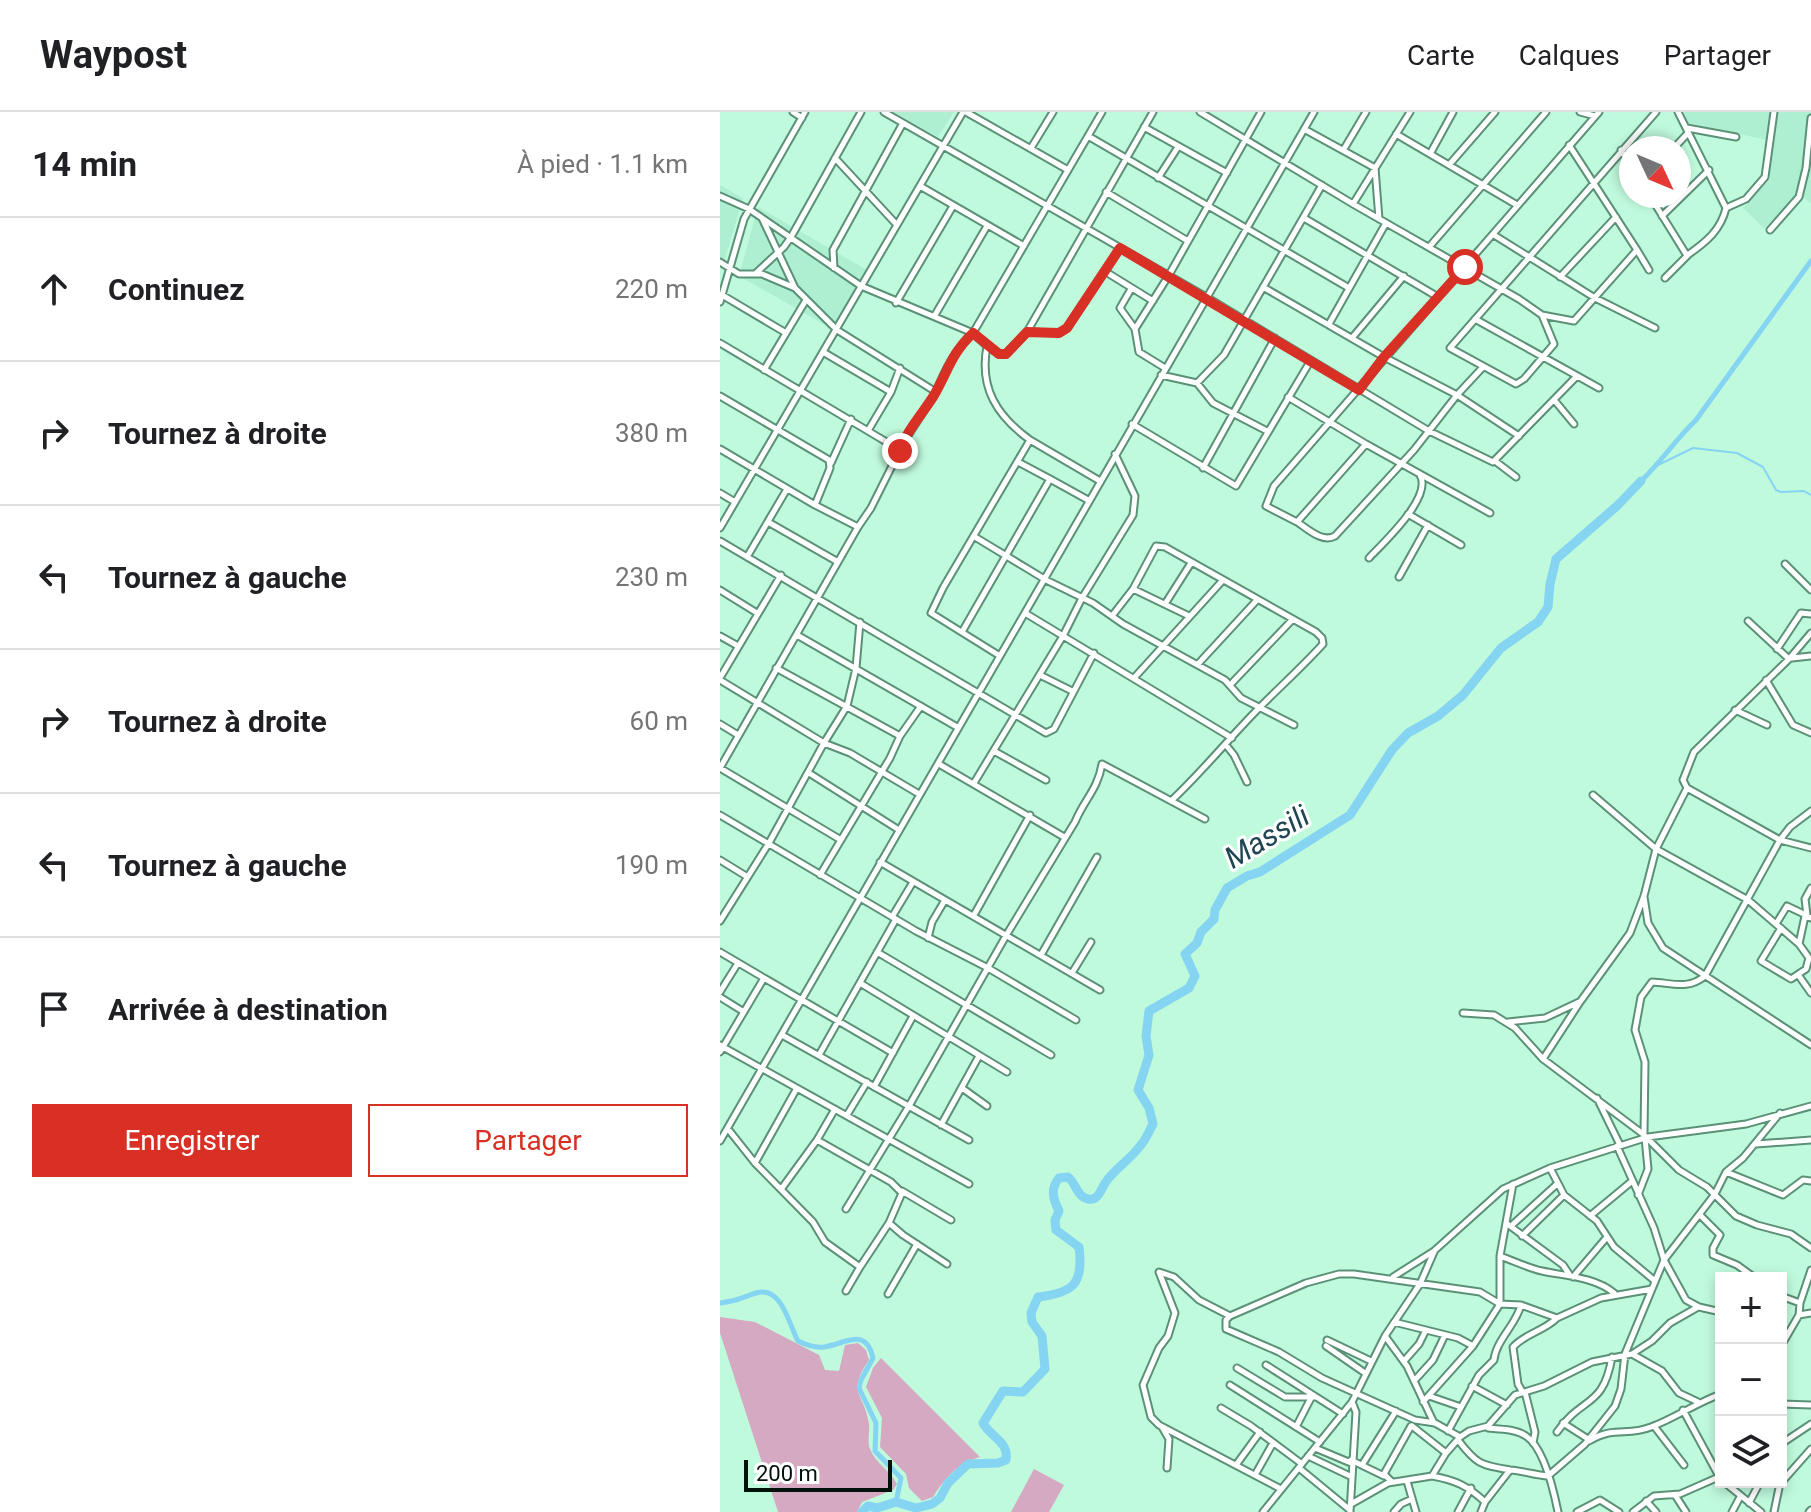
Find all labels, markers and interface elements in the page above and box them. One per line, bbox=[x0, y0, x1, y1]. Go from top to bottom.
text: Waypost bbox=[40, 33, 187, 77]
text: Carte bbox=[1407, 39, 1475, 72]
text: Calques bbox=[1519, 39, 1620, 72]
text: Partager bbox=[1664, 39, 1771, 72]
north arrow bbox=[1619, 136, 1691, 208]
text: 14 min bbox=[32, 144, 137, 184]
text: À pied · 1.1 km bbox=[517, 149, 688, 179]
route start bbox=[1447, 249, 1483, 285]
icon: ahead bbox=[32, 267, 76, 311]
text: Continuez bbox=[108, 272, 245, 307]
text: 220 m bbox=[615, 274, 688, 304]
icon: right bbox=[32, 411, 76, 455]
text: Tournez à droite bbox=[108, 416, 327, 451]
text: 380 m bbox=[615, 418, 688, 448]
route end bbox=[882, 433, 918, 469]
icon: left bbox=[32, 555, 76, 599]
text: Tournez à gauche bbox=[108, 560, 347, 595]
text: 230 m bbox=[615, 562, 688, 592]
icon: right bbox=[32, 699, 76, 743]
text: Tournez à droite bbox=[108, 704, 327, 739]
text: 60 m bbox=[630, 706, 688, 736]
water label: Massili bbox=[1218, 797, 1316, 875]
icon: left bbox=[32, 843, 76, 887]
text: Tournez à gauche bbox=[108, 848, 347, 883]
text: 190 m bbox=[615, 850, 688, 880]
icon: arrive bbox=[32, 987, 76, 1031]
text: Arrivée à destination bbox=[108, 992, 388, 1027]
button: Enregistrer bbox=[32, 1104, 352, 1177]
button: Partager bbox=[368, 1104, 688, 1177]
map controls bbox=[1715, 1272, 1787, 1488]
button: + bbox=[1715, 1272, 1787, 1344]
button: − bbox=[1715, 1344, 1787, 1416]
button: layers bbox=[1715, 1416, 1787, 1488]
scale bar bbox=[744, 1456, 892, 1492]
text: 200 m bbox=[756, 1461, 818, 1486]

